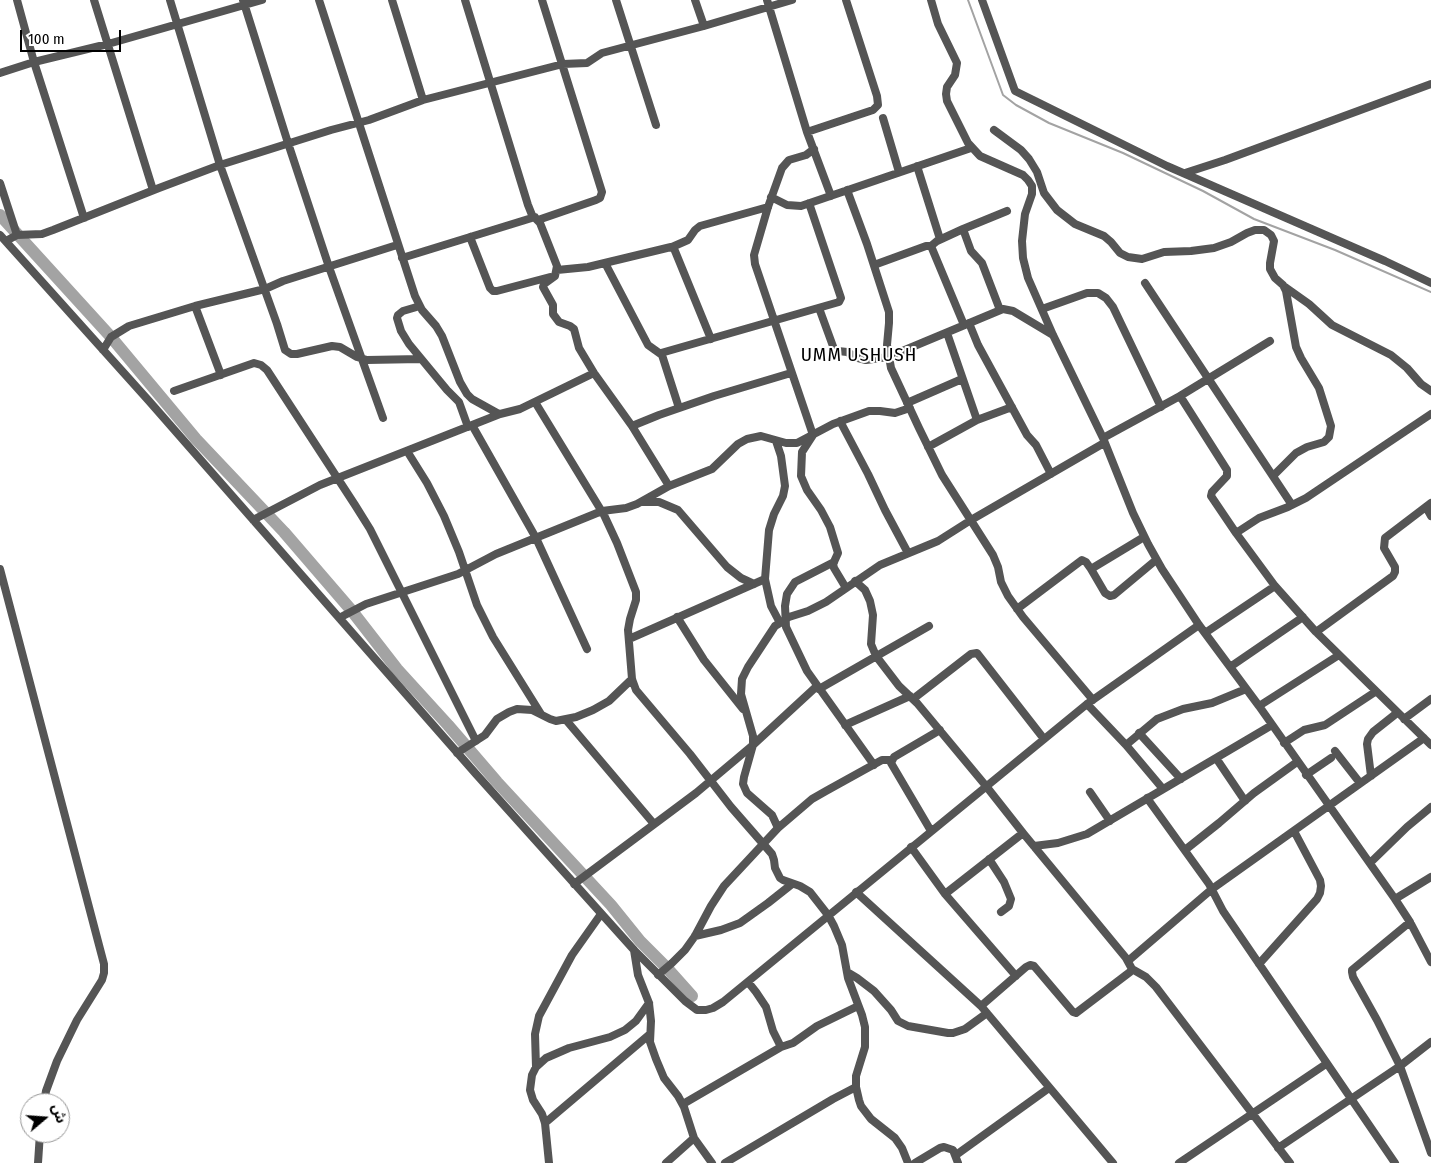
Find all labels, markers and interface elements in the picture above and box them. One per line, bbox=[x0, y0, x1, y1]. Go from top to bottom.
scale bar bbox=[22, 20, 124, 52]
text: 100 m bbox=[28, 30, 65, 48]
district label: UMM USHUSH bbox=[799, 345, 919, 367]
north arrow bbox=[20, 1093, 70, 1143]
text: ش bbox=[48, 1102, 70, 1125]

